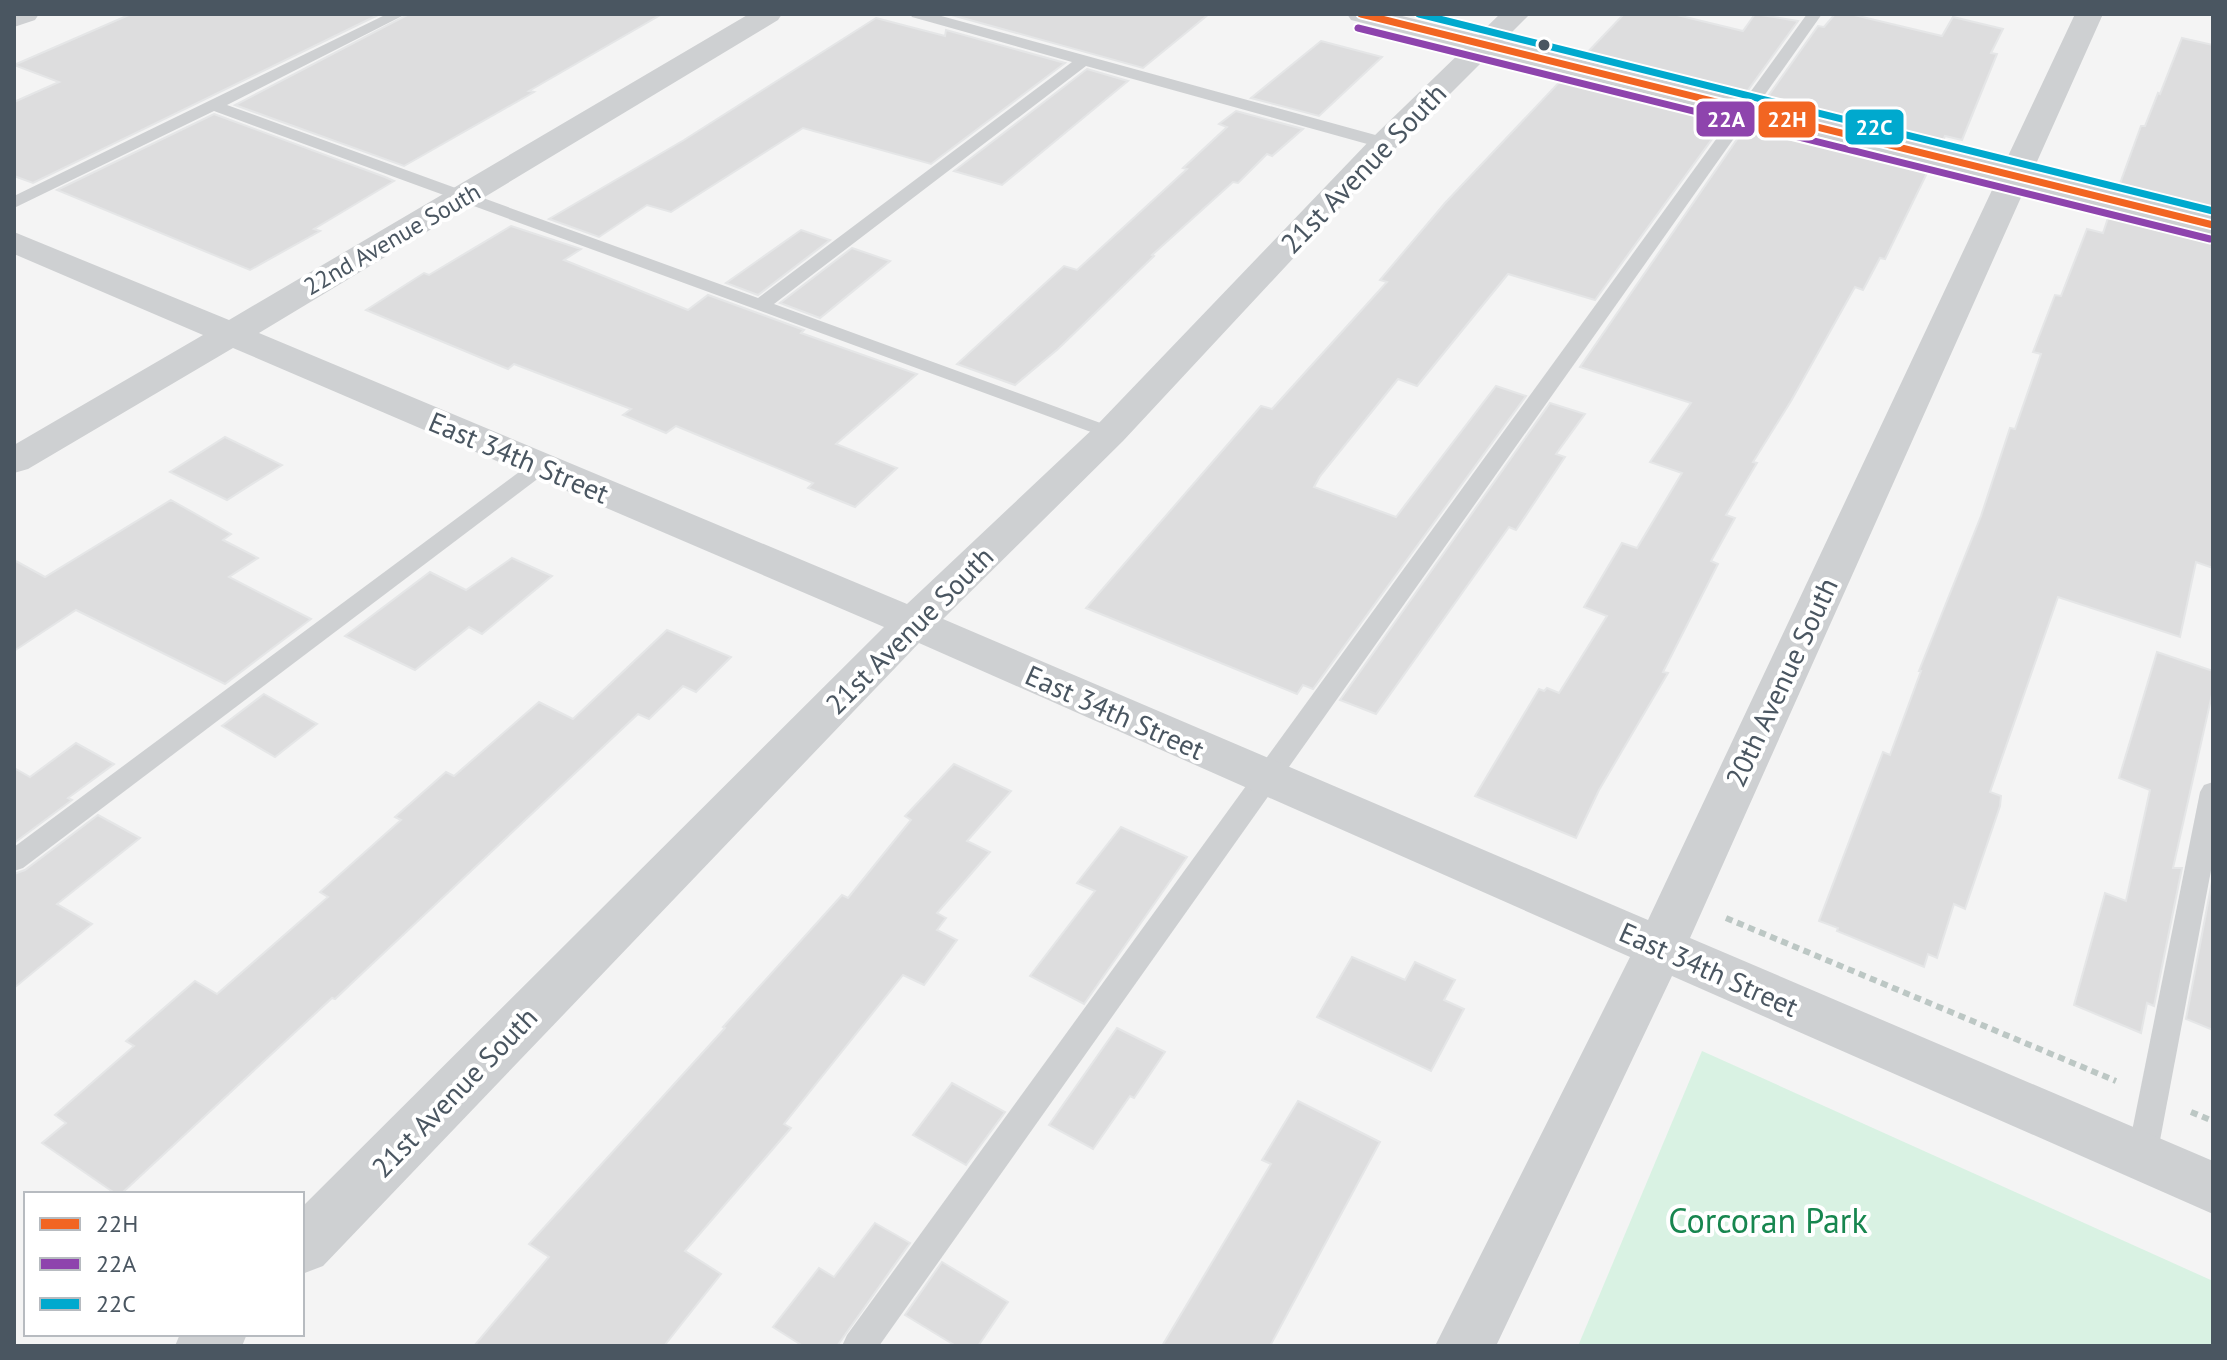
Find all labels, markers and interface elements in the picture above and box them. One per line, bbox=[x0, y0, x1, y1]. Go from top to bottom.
unlabelled marker bbox=[1536, 37, 1552, 53]
street label: 21st Avenue South bbox=[1272, 75, 1454, 261]
line badge: 22A bbox=[1695, 100, 1756, 138]
line badge: 22H bbox=[1757, 100, 1817, 139]
text: 22A bbox=[1707, 105, 1746, 133]
text: 22H bbox=[1767, 105, 1807, 133]
line badge: 22C bbox=[1844, 108, 1905, 146]
text: 22C bbox=[1855, 113, 1893, 141]
street label: 22nd Avenue South bbox=[298, 176, 486, 302]
street label: East 34th Street bbox=[423, 402, 615, 512]
street label: 21st Avenue South bbox=[817, 538, 1001, 722]
street label: 20th Avenue South bbox=[1716, 571, 1846, 793]
street label: East 34th Street bbox=[1020, 656, 1211, 768]
street label: East 34th Street bbox=[1614, 913, 1805, 1025]
street label: 21st Avenue South bbox=[363, 999, 545, 1185]
legend bbox=[24, 1192, 304, 1336]
park label: Corcoran Park bbox=[1668, 1198, 1868, 1242]
text: 22H bbox=[96, 1208, 138, 1239]
text: 22A bbox=[96, 1248, 136, 1279]
text: 22C bbox=[96, 1288, 136, 1319]

